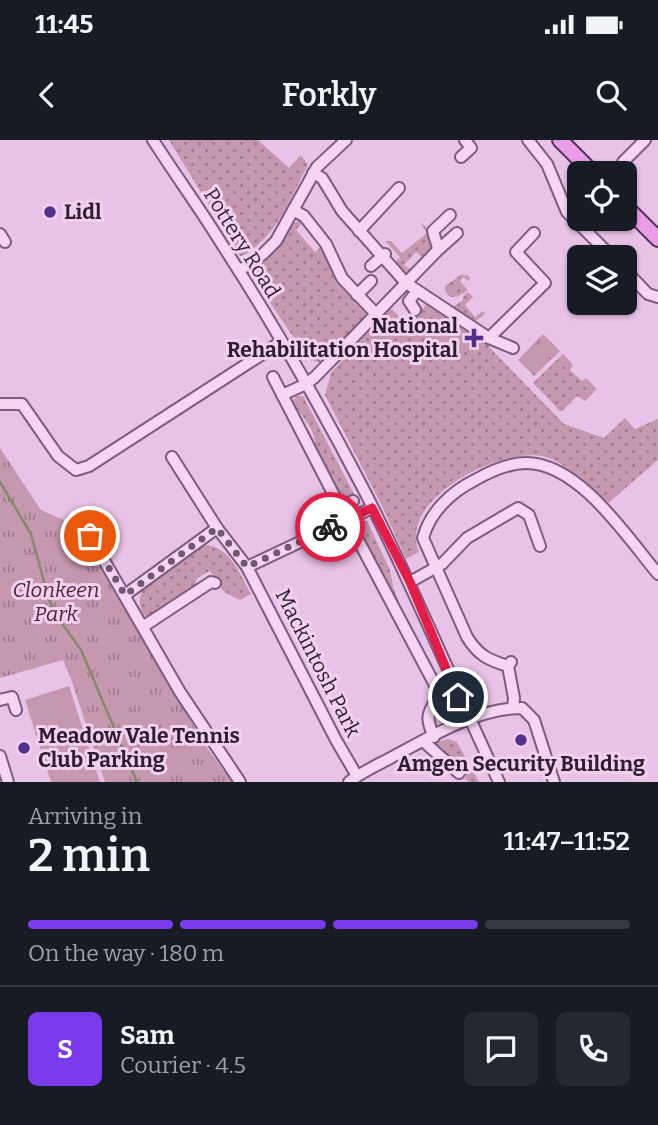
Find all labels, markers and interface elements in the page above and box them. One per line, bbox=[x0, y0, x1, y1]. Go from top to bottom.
text: 11:45 bbox=[35, 9, 94, 40]
icon: back bbox=[28, 76, 66, 114]
text: Forkly bbox=[282, 76, 376, 114]
icon: search bbox=[592, 76, 630, 114]
map controls bbox=[567, 161, 637, 315]
button: locate bbox=[567, 161, 637, 231]
street label: Pottery Road bbox=[198, 183, 286, 303]
place label: Lidl bbox=[64, 199, 102, 225]
marker: Lidl bbox=[42, 204, 58, 220]
button: layers bbox=[567, 245, 637, 315]
place label: National Rehabilitation Hospital bbox=[227, 313, 458, 363]
marker: National Rehabilitation Hospital bbox=[464, 328, 484, 348]
courier bbox=[295, 492, 365, 562]
pin bbox=[60, 506, 120, 566]
icon: bike bbox=[311, 508, 349, 546]
icon: bag bbox=[71, 517, 109, 555]
park label: Clonkeen Park bbox=[12, 577, 100, 627]
street label: Mackintosh Park bbox=[270, 585, 366, 741]
pin bbox=[428, 667, 488, 727]
icon: home bbox=[439, 678, 477, 716]
place label: Meadow Vale Tennis Club Parking bbox=[38, 723, 240, 773]
marker: Amgen Security Building bbox=[513, 732, 529, 748]
marker: Meadow Vale Tennis Club Parking bbox=[16, 740, 32, 756]
place label: Amgen Security Building bbox=[397, 751, 645, 777]
text: Arriving in bbox=[28, 802, 142, 830]
text: 11:47–11:52 bbox=[503, 826, 630, 857]
text: 2 min bbox=[28, 828, 150, 883]
text: On the way · 180 m bbox=[28, 939, 224, 967]
button: chat bbox=[464, 1012, 538, 1086]
button: phone bbox=[556, 1012, 630, 1086]
text: Sam bbox=[120, 1020, 175, 1051]
text: S bbox=[57, 1034, 73, 1065]
text: Courier · 4.5 bbox=[120, 1051, 246, 1079]

